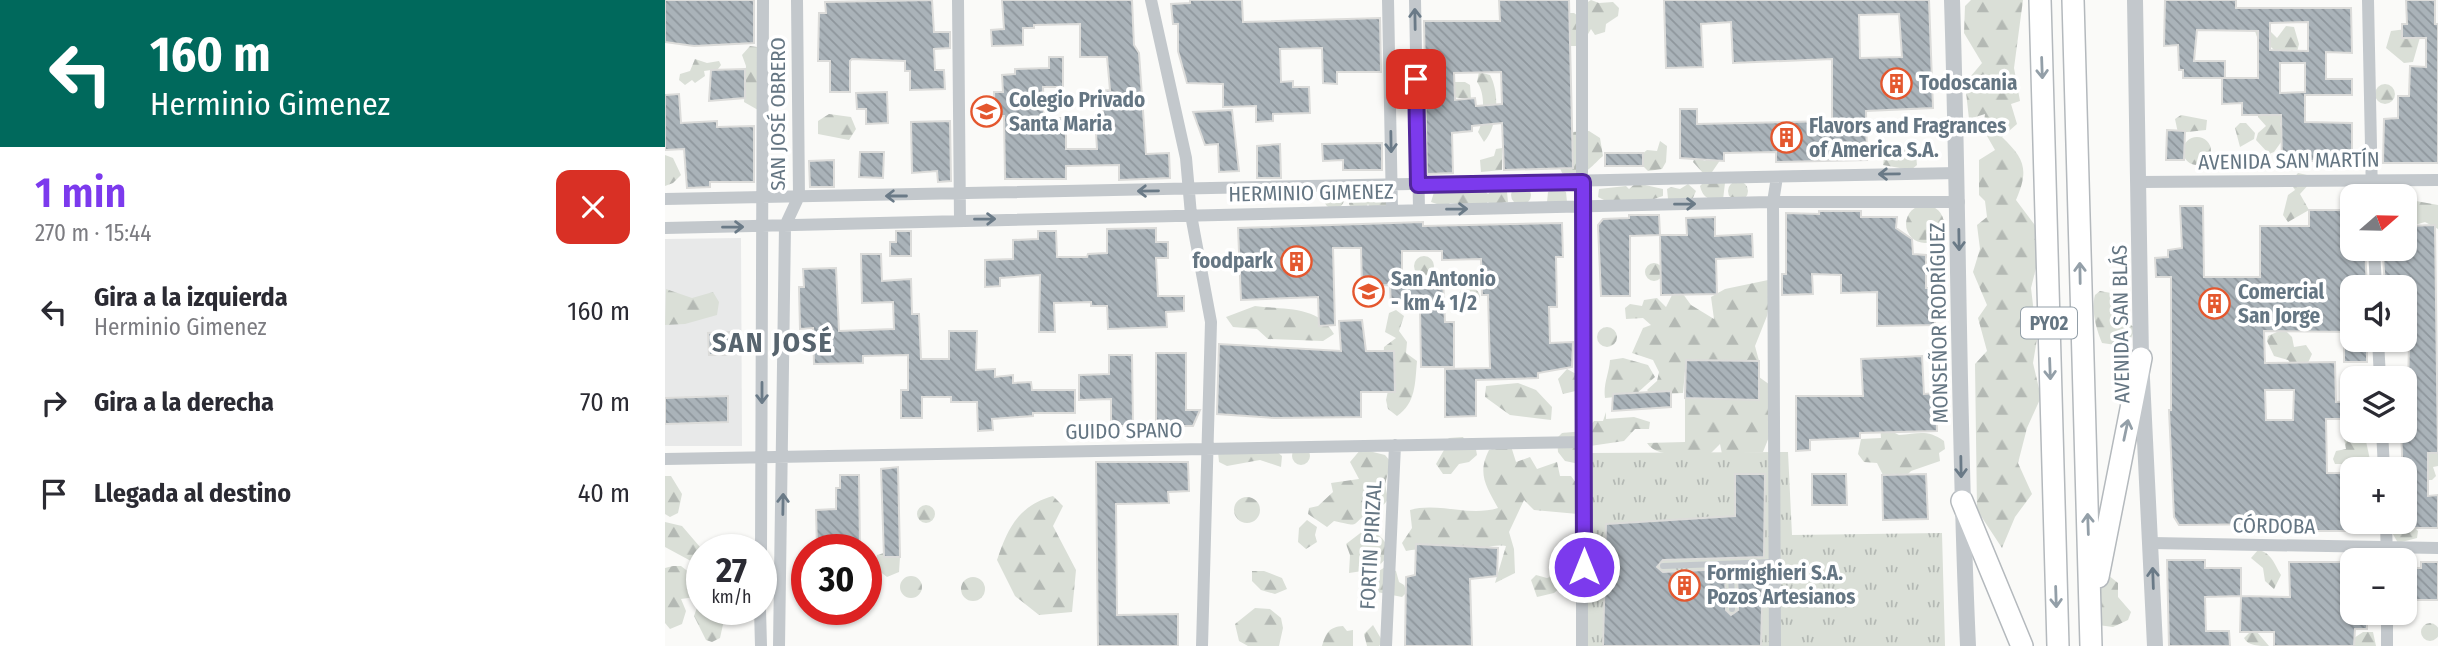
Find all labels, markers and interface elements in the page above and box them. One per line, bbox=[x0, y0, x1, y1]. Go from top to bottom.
one-way arrow bbox=[1408, 8, 1422, 31]
text: 160 m bbox=[150, 25, 271, 84]
icon: left bbox=[35, 28, 126, 119]
street label: SAN JOSÉ OBRERO bbox=[765, 37, 791, 191]
pin bbox=[1386, 49, 1446, 109]
one-way arrow bbox=[2035, 56, 2049, 79]
icon: arrive bbox=[1397, 60, 1435, 98]
building icon: Todoscania bbox=[1879, 66, 1913, 100]
place label: Todoscania bbox=[1919, 70, 2017, 96]
text: Herminio Gimenez bbox=[150, 85, 390, 123]
place label: Colegio Privado Santa Maria bbox=[1009, 87, 1145, 137]
school or university icon: Colegio Privado Santa Maria bbox=[969, 95, 1003, 129]
place label: Flavors and Fragrances of America S.A. bbox=[1809, 113, 2006, 163]
building icon: Flavors and Fragrances of America S.A. bbox=[1769, 121, 1803, 155]
one-way arrow bbox=[1384, 130, 1397, 153]
street label: AVENIDA SAN MARTÍN bbox=[2198, 146, 2380, 176]
one-way arrow bbox=[1878, 167, 1901, 181]
text: 1 min bbox=[35, 168, 126, 218]
button: close bbox=[556, 170, 630, 244]
street label: HERMINIO GIMENEZ bbox=[1228, 179, 1394, 207]
one-way arrow bbox=[1136, 184, 1159, 198]
north arrow bbox=[2340, 184, 2417, 261]
map controls bbox=[2340, 184, 2417, 625]
one-way arrow bbox=[884, 189, 907, 203]
one-way arrow bbox=[1673, 197, 1696, 210]
one-way arrow bbox=[1446, 202, 1469, 216]
one-way arrow bbox=[973, 213, 996, 226]
text: 270 m · 15:44 bbox=[35, 219, 151, 247]
one-way arrow bbox=[721, 220, 744, 234]
street label: MONSEÑOR RODRÍGUEZ bbox=[1924, 222, 1954, 424]
one-way arrow bbox=[1952, 228, 1966, 251]
building icon: foodpark bbox=[1279, 244, 1313, 278]
street label: AVENIDA SAN BLÁS bbox=[2107, 244, 2135, 404]
place label: foodpark bbox=[1192, 248, 1273, 274]
one-way arrow bbox=[2073, 261, 2087, 284]
place label: San Antonio - km 4 1/2 bbox=[1391, 266, 1496, 316]
school or university icon: San Antonio - km 4 1/2 bbox=[1351, 274, 1385, 308]
button: sound bbox=[2340, 275, 2417, 352]
place label: Comercial San Jorge bbox=[2238, 279, 2324, 329]
text: Gira a la izquierda bbox=[94, 282, 288, 313]
building icon: Comercial San Jorge bbox=[2198, 287, 2232, 321]
icon: left bbox=[35, 293, 73, 331]
text: 160 m bbox=[567, 296, 630, 327]
road number: PY02 bbox=[2021, 308, 2077, 338]
text: Herminio Gimenez bbox=[94, 313, 267, 341]
district label: SAN JOSÉ bbox=[712, 325, 834, 359]
one-way arrow bbox=[2044, 357, 2057, 380]
button: layers bbox=[2340, 366, 2417, 443]
one-way arrow bbox=[755, 381, 769, 404]
icon: right bbox=[35, 384, 73, 422]
text: Gira a la derecha bbox=[94, 387, 274, 418]
text: 70 m bbox=[580, 387, 630, 418]
street label: GUIDO SPANO bbox=[1065, 417, 1183, 445]
one-way arrow bbox=[2120, 419, 2133, 442]
one-way arrow bbox=[1954, 455, 1968, 478]
button: + bbox=[2340, 457, 2417, 534]
icon: arrive bbox=[35, 475, 73, 513]
text: Llegada al destino bbox=[94, 478, 291, 509]
text: 40 m bbox=[578, 478, 630, 509]
street label: FORTIN PIRIZAL bbox=[1355, 479, 1387, 610]
one-way arrow bbox=[776, 493, 789, 516]
street label: CÓRDOBA bbox=[2232, 512, 2316, 540]
one-way arrow bbox=[2081, 513, 2094, 536]
position arrow bbox=[1547, 530, 1621, 604]
speed limit sign: 30 bbox=[791, 534, 882, 625]
button: − bbox=[2340, 548, 2417, 625]
text: 27 bbox=[716, 549, 747, 591]
place label: Formighieri S.A. Pozos Artesianos bbox=[1707, 560, 1855, 610]
one-way arrow bbox=[2146, 567, 2159, 590]
building icon: Formighieri S.A. Pozos Artesianos bbox=[1667, 568, 1701, 602]
one-way arrow bbox=[2050, 585, 2063, 608]
text: km/h bbox=[711, 586, 752, 608]

